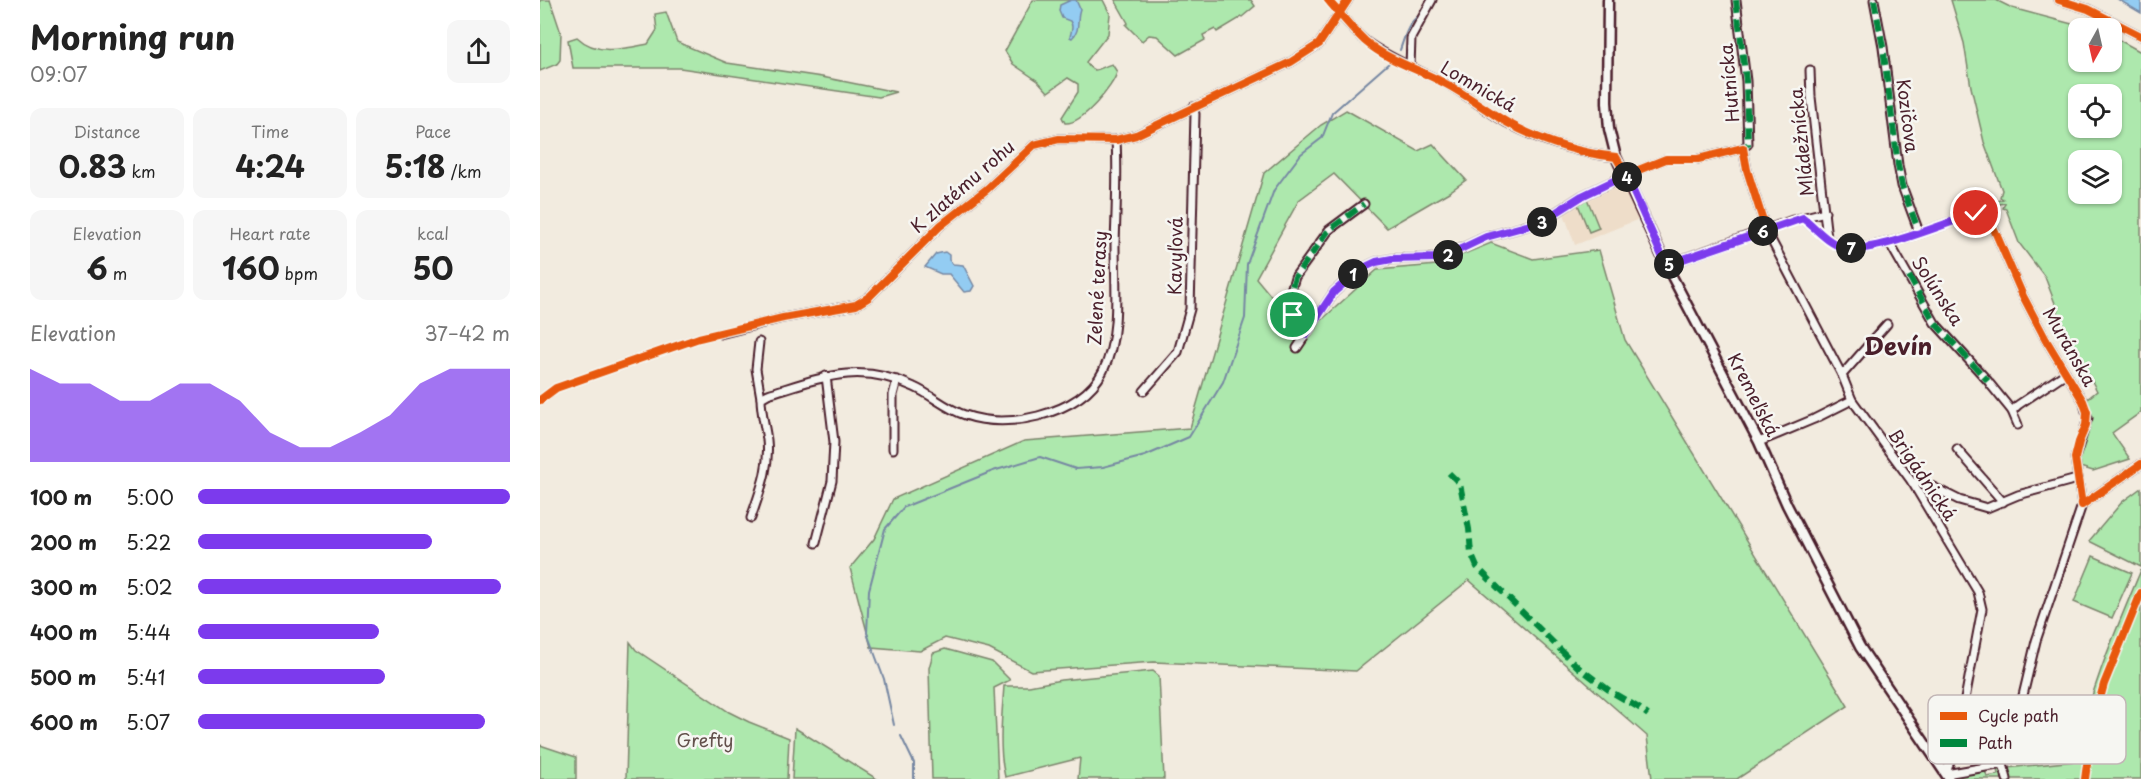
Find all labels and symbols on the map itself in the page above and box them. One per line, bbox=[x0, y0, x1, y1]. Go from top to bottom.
north arrow bbox=[2068, 18, 2122, 72]
street label: Hutnícka bbox=[1712, 42, 1745, 124]
street label: Lomnická bbox=[1436, 53, 1522, 119]
street label: Kozičova bbox=[1891, 77, 1926, 154]
street label: Mládežnícka bbox=[1781, 86, 1820, 198]
street label: K zlatému rohu bbox=[904, 133, 1020, 239]
pin: 4 bbox=[1612, 162, 1642, 192]
pin bbox=[1950, 187, 2001, 238]
pin: 3 bbox=[1527, 207, 1557, 237]
pin: 6 bbox=[1748, 216, 1778, 246]
street label: Kavyľová bbox=[1160, 217, 1189, 295]
street label: Zelené terasy bbox=[1080, 230, 1113, 346]
pin: 7 bbox=[1836, 233, 1866, 263]
pin: 2 bbox=[1433, 240, 1463, 270]
pin: 5 bbox=[1654, 249, 1684, 279]
street label: Solúnska bbox=[1906, 250, 1971, 331]
pin: 1 bbox=[1338, 259, 1368, 289]
pin bbox=[1267, 289, 1318, 340]
street label: Muránska bbox=[2037, 302, 2104, 392]
district label: Devín bbox=[1864, 327, 1932, 363]
street label: Kremeľská bbox=[1722, 348, 1787, 442]
street label: Brigádnická bbox=[1882, 423, 1965, 526]
legend bbox=[1928, 695, 2126, 764]
text: Cycle path bbox=[1978, 703, 2059, 727]
park label: Grefty bbox=[677, 726, 733, 753]
text: Path bbox=[1978, 730, 2013, 754]

